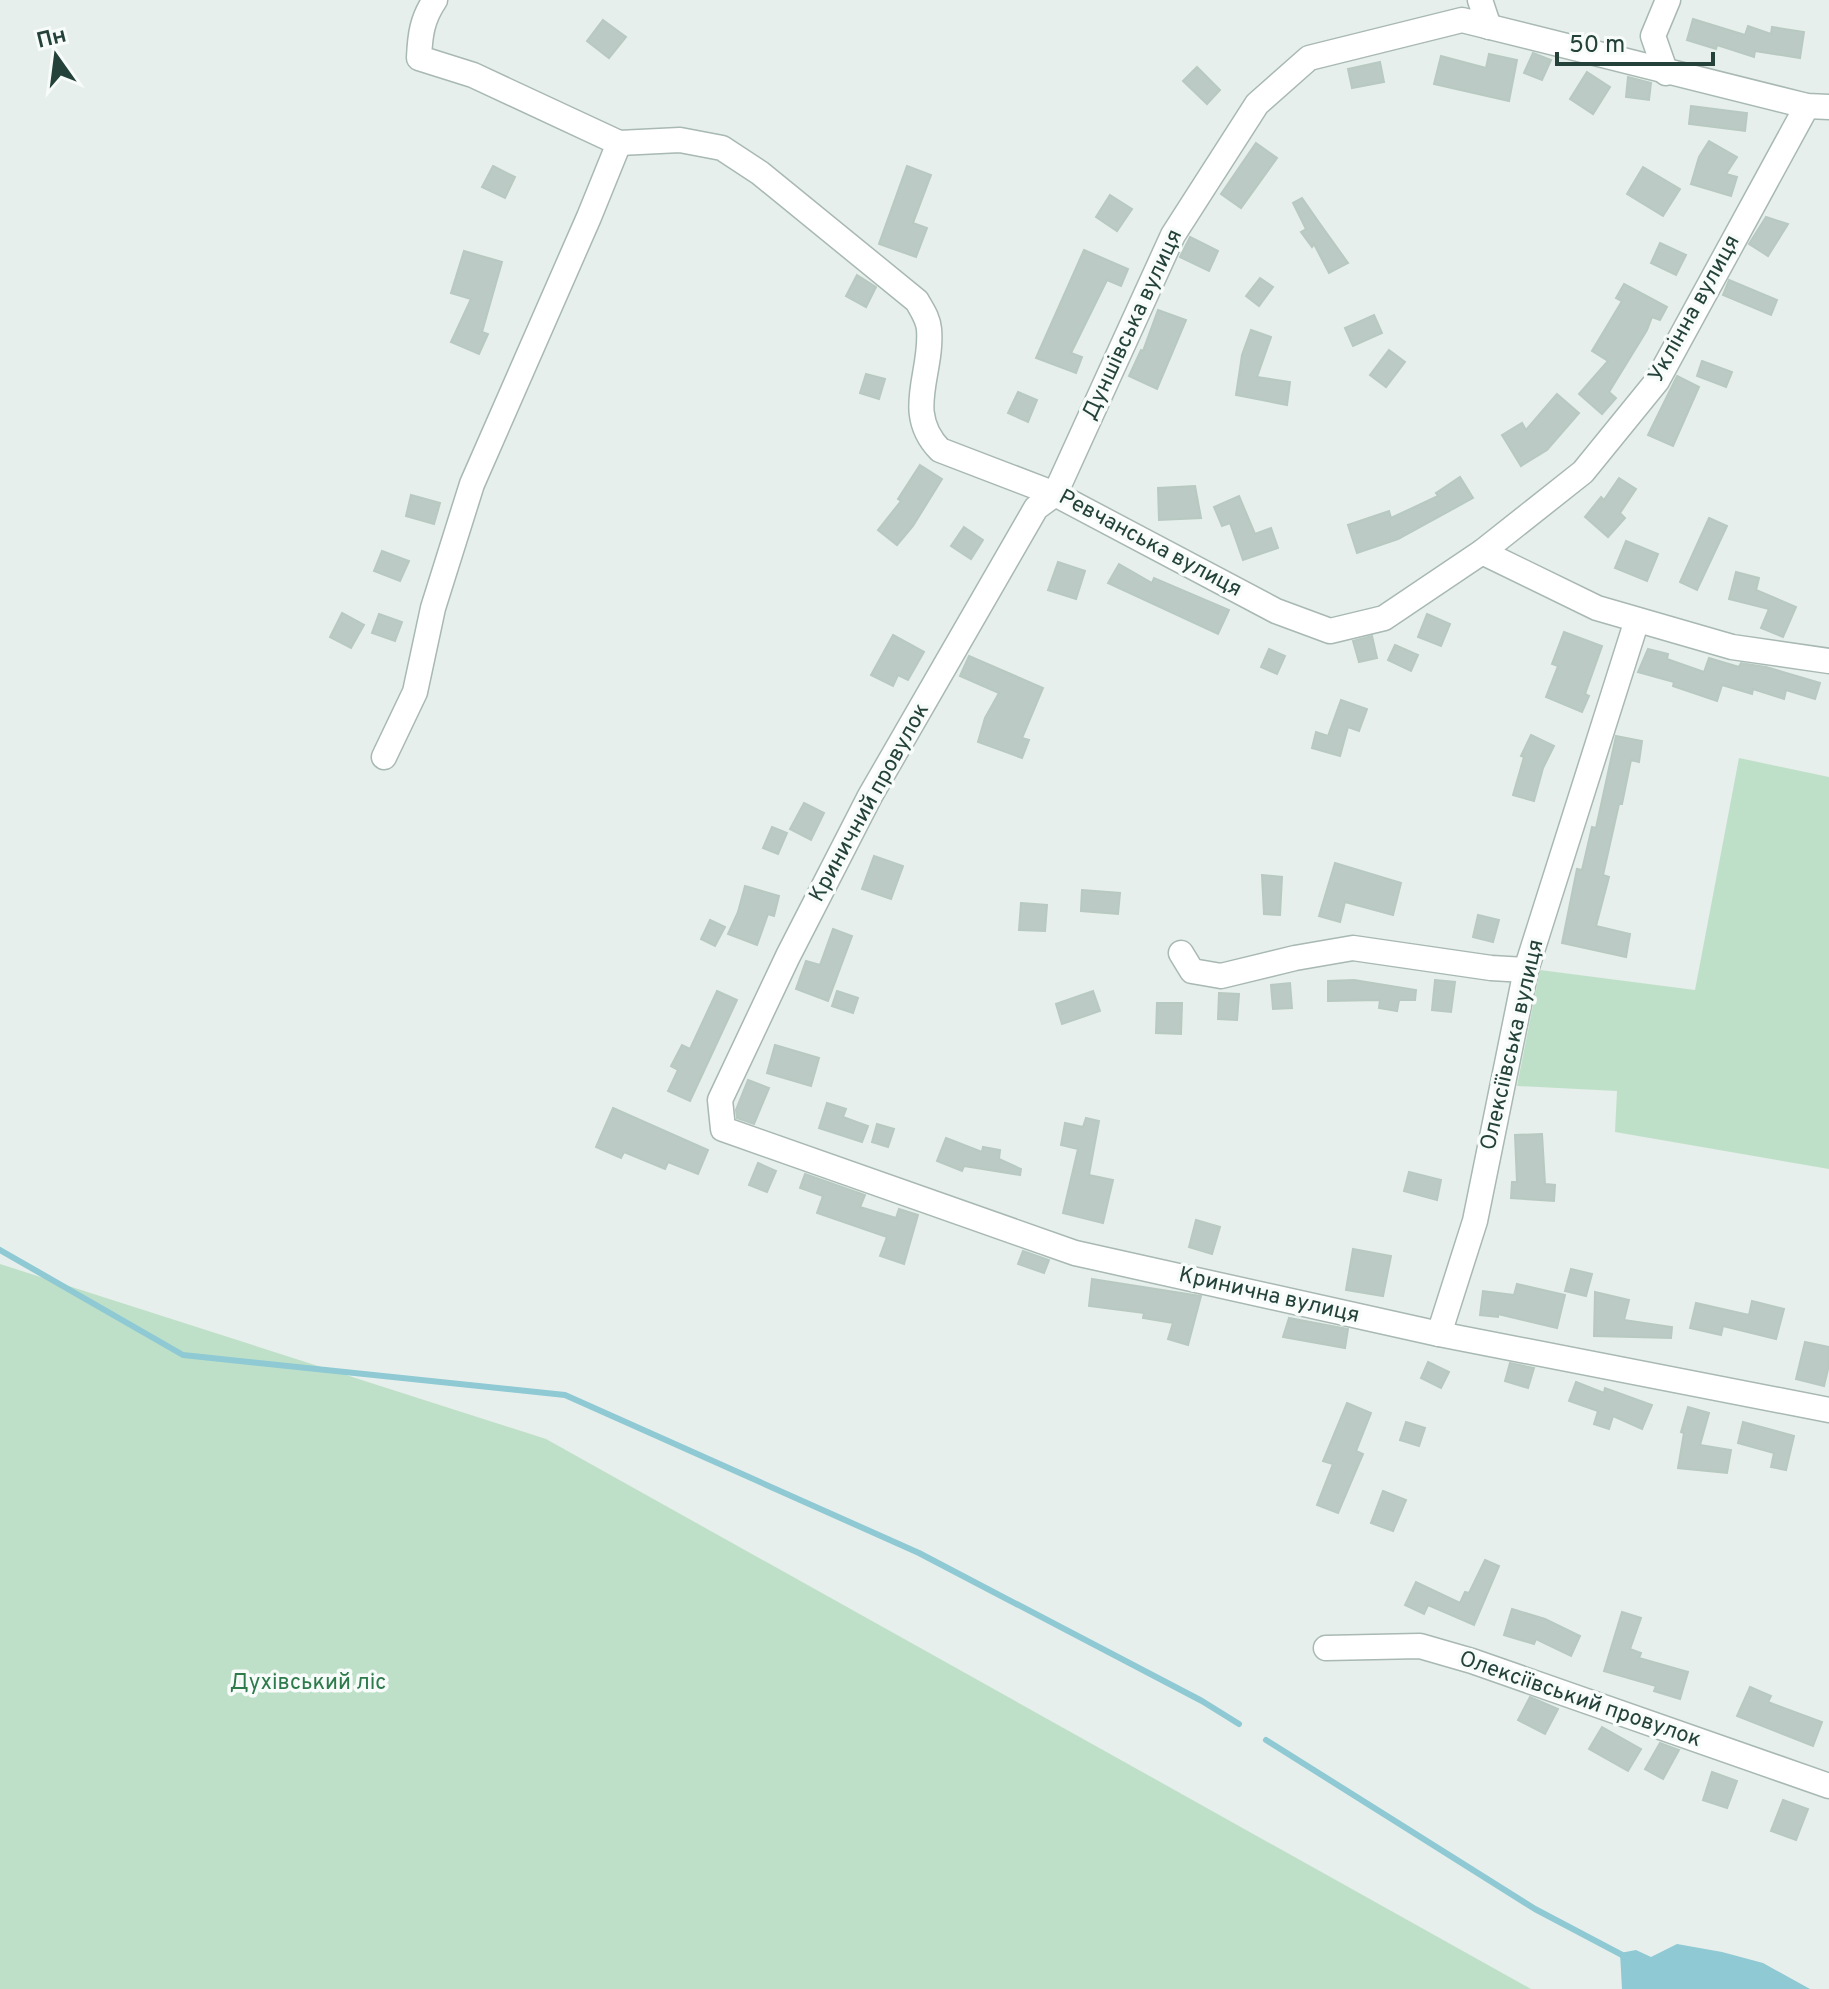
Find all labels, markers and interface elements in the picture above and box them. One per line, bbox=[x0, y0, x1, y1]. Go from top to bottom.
north arrow bbox=[16, 16, 96, 96]
scale bar bbox=[1557, 16, 1713, 66]
text: Пн bbox=[34, 22, 69, 56]
text: 50 m bbox=[1569, 31, 1625, 61]
street label: Дуншівська вулиця bbox=[1077, 225, 1189, 425]
street label: Уклінна вулиця bbox=[1643, 231, 1747, 387]
street label: Ревчанська вулиця bbox=[1054, 484, 1246, 604]
street label: Криничний провулок bbox=[804, 699, 936, 907]
street label: Олексіївська вулиця bbox=[1476, 937, 1550, 1153]
street label: Кринична вулиця bbox=[1176, 1262, 1362, 1330]
street label: Олексіївський провулок bbox=[1455, 1646, 1705, 1754]
park label: Духівський ліс bbox=[230, 1670, 386, 1697]

